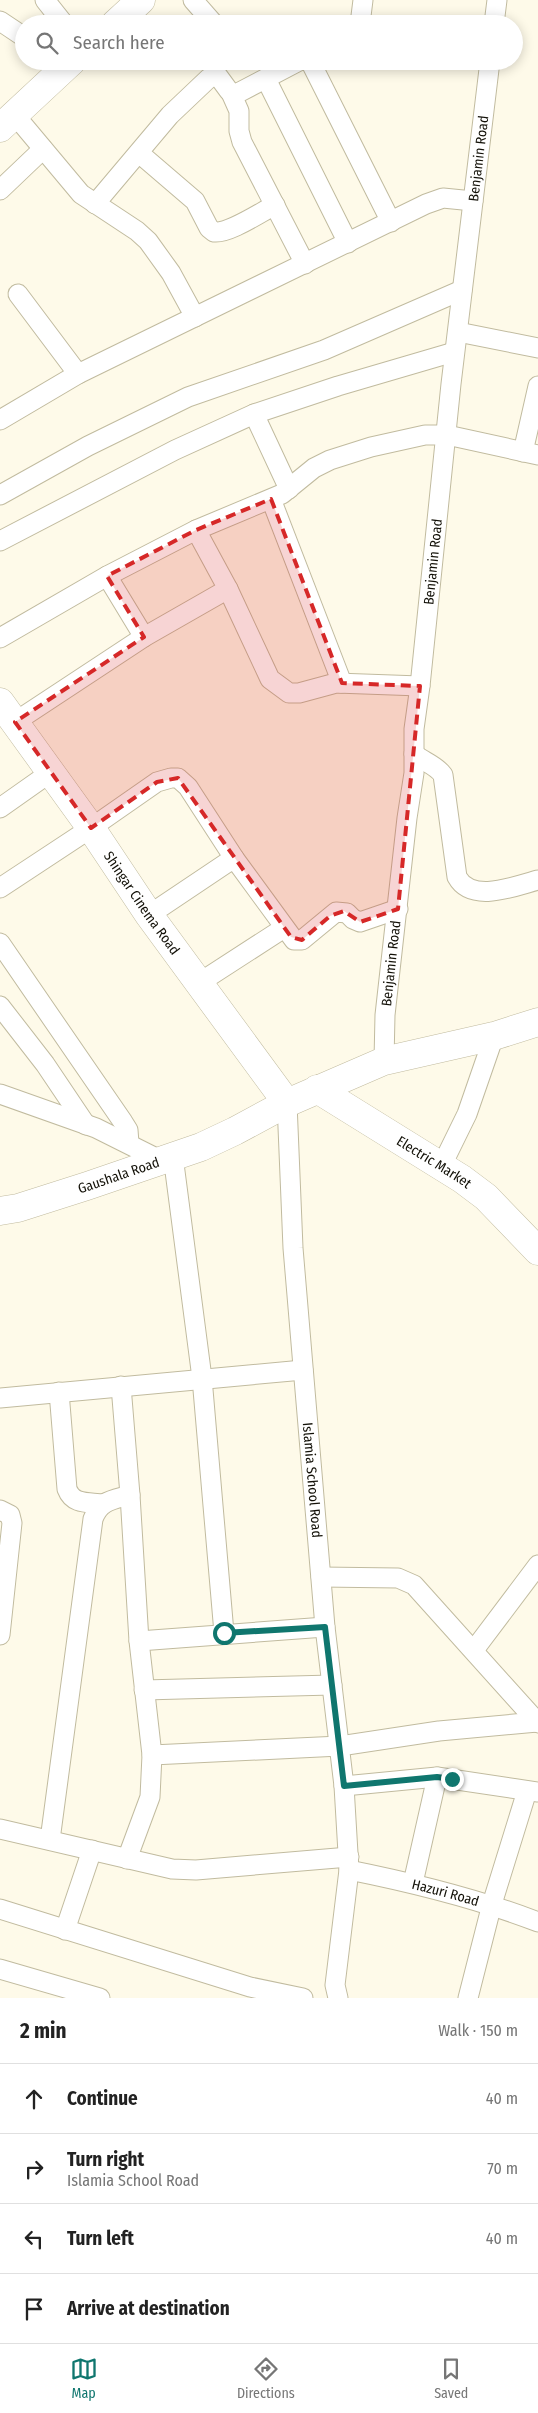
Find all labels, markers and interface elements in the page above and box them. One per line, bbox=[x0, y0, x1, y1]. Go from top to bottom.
search box bbox=[15, 15, 523, 70]
icon: search bbox=[33, 29, 61, 57]
text: Search here bbox=[73, 31, 165, 54]
street label: Benjamin Road bbox=[465, 115, 492, 202]
street label: Benjamin Road bbox=[420, 518, 446, 606]
street label: Shingar Cinema Road bbox=[100, 848, 183, 958]
street label: Benjamin Road bbox=[378, 919, 405, 1007]
street label: Electric Market bbox=[393, 1133, 475, 1192]
street label: Gaushala Road bbox=[76, 1154, 162, 1197]
street label: Islamia School Road bbox=[299, 1422, 325, 1539]
route start bbox=[213, 1622, 236, 1645]
route end bbox=[441, 1768, 464, 1791]
street label: Hazuri Road bbox=[410, 1876, 481, 1910]
text: 2 min bbox=[20, 2018, 67, 2044]
text: Walk · 150 m bbox=[438, 2021, 518, 2040]
icon: ahead bbox=[20, 2085, 48, 2113]
text: Continue bbox=[67, 2087, 138, 2110]
text: 40 m bbox=[486, 2089, 518, 2108]
text: Turn right bbox=[67, 2148, 144, 2171]
icon: right bbox=[20, 2155, 48, 2183]
text: 70 m bbox=[487, 2159, 518, 2178]
text: Islamia School Road bbox=[67, 2171, 199, 2190]
icon: left bbox=[20, 2225, 48, 2253]
text: Turn left bbox=[67, 2227, 134, 2250]
text: 40 m bbox=[486, 2229, 518, 2248]
icon: arrive bbox=[20, 2295, 48, 2323]
text: Arrive at destination bbox=[67, 2297, 230, 2320]
tab: Map bbox=[70, 2355, 98, 2402]
tab: Directions bbox=[237, 2355, 295, 2402]
tab: Saved bbox=[434, 2355, 468, 2402]

